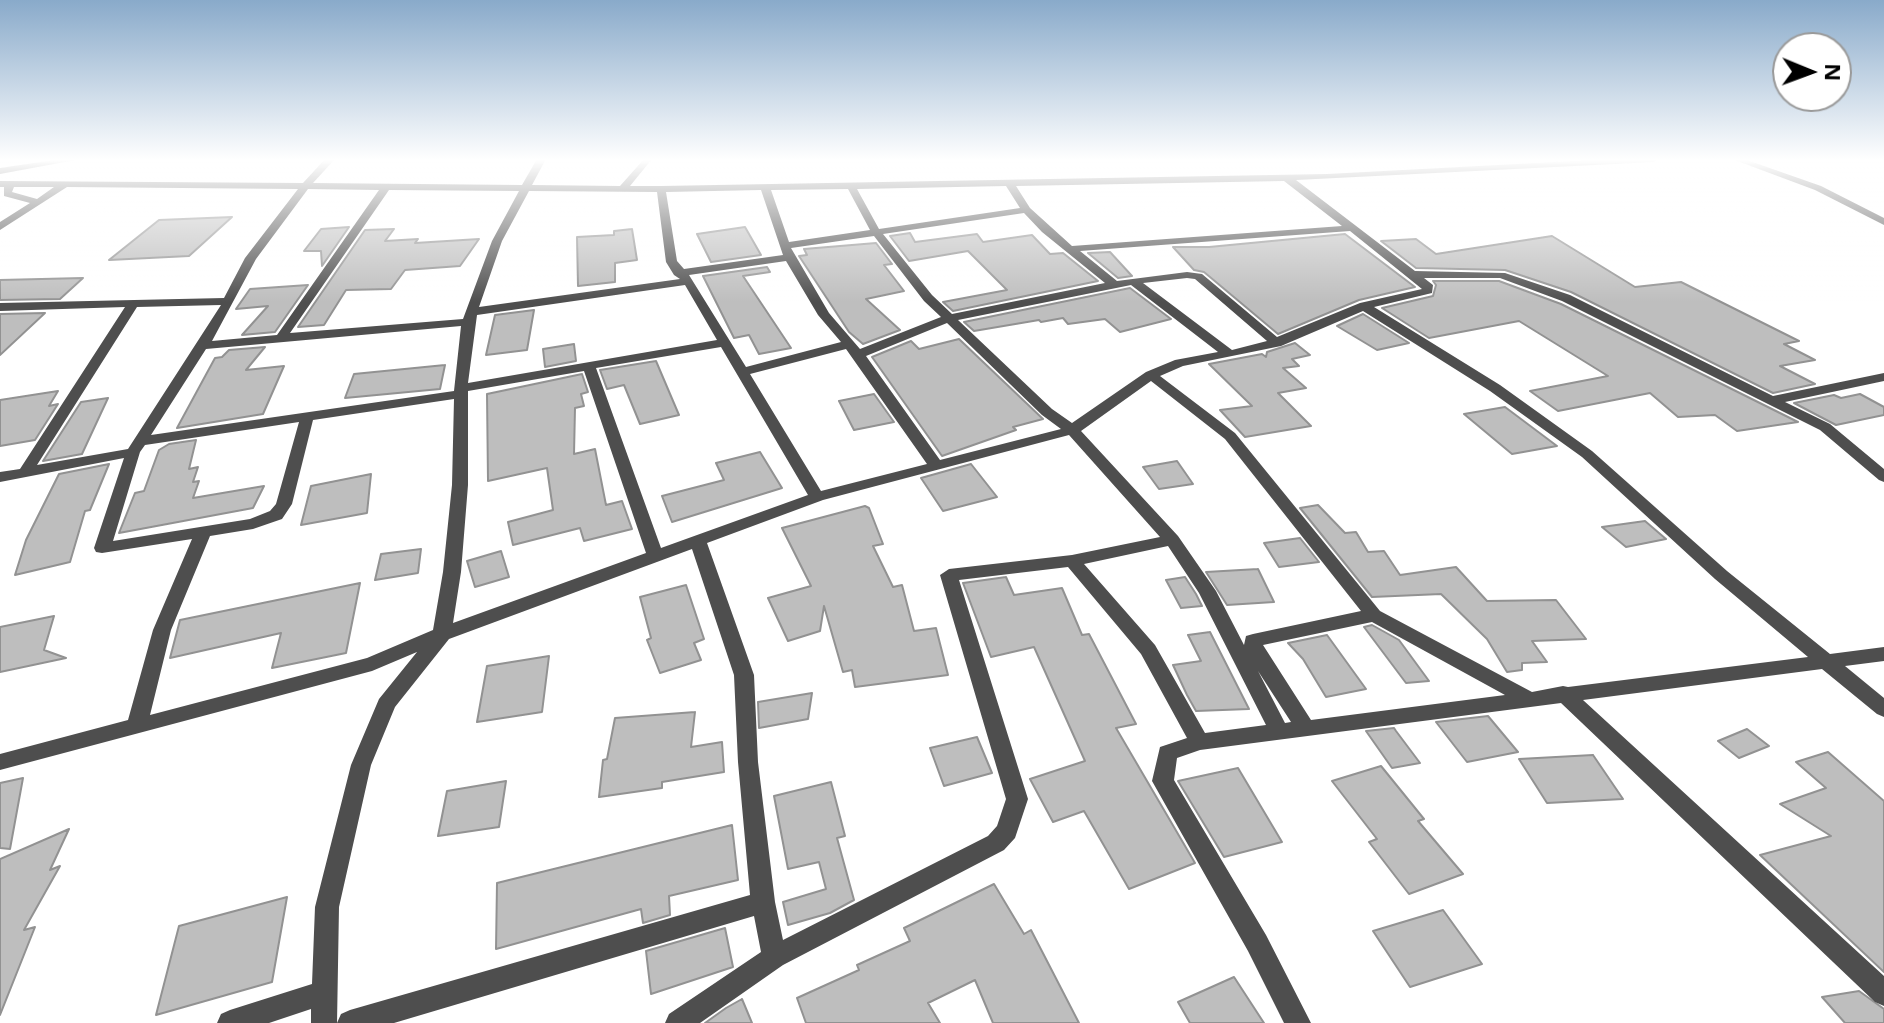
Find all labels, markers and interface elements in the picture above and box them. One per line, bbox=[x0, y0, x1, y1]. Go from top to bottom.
north arrow bbox=[1772, 32, 1852, 112]
text: N bbox=[1819, 63, 1849, 82]

